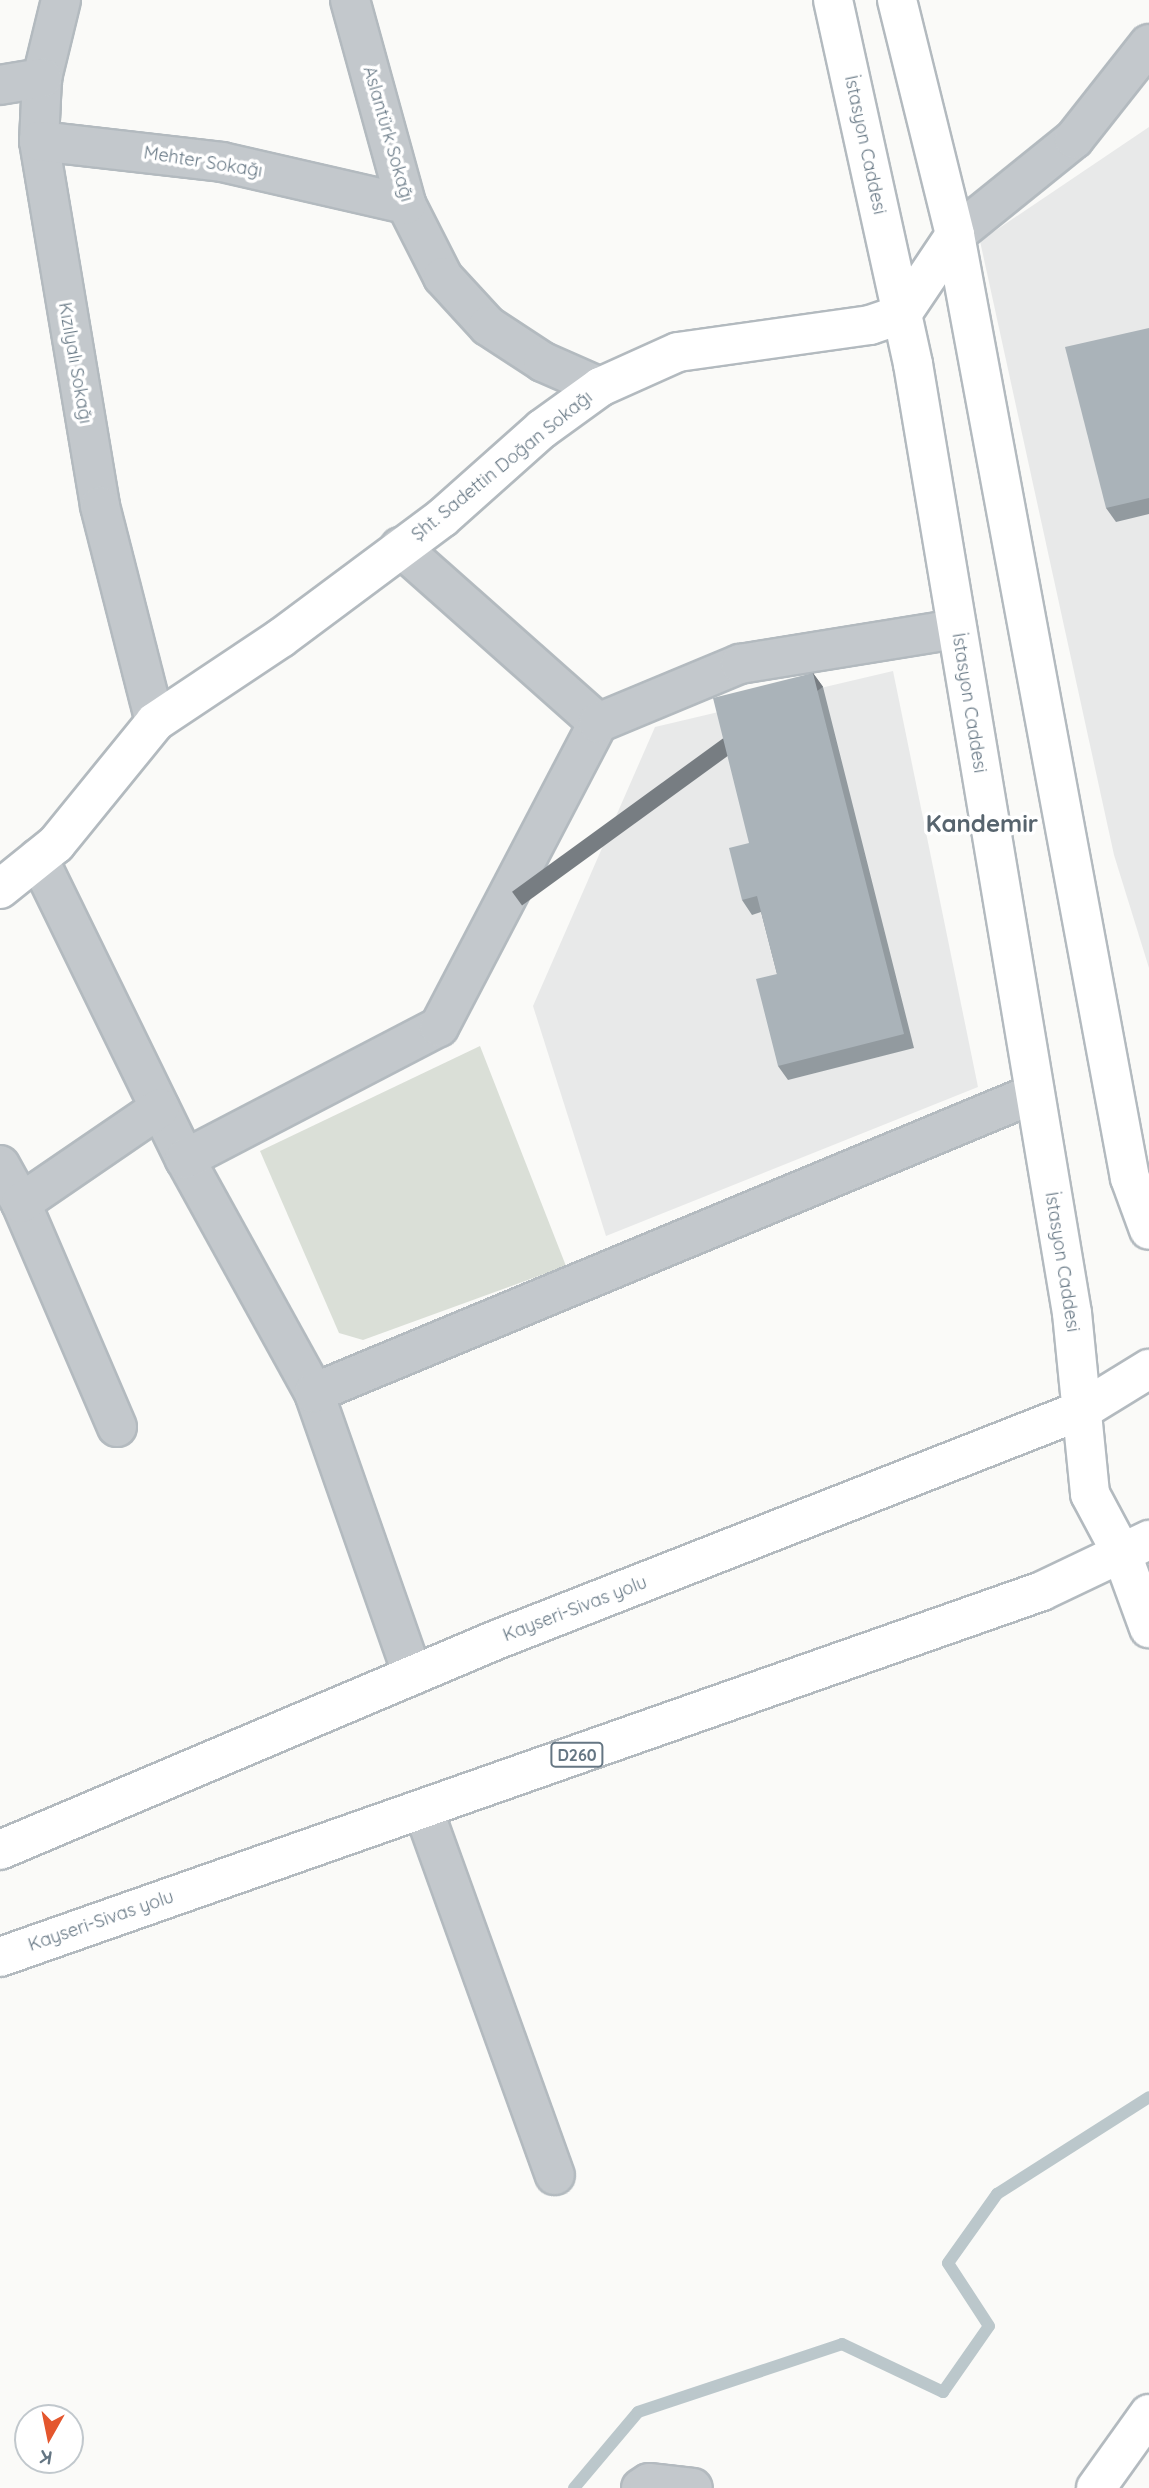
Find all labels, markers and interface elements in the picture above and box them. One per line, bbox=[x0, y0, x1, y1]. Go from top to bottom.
street label: Aslantürk Sokağı bbox=[358, 64, 418, 204]
street label: İstasyon Caddesi bbox=[840, 73, 890, 217]
street label: Mehter Sokağı bbox=[142, 142, 264, 182]
street label: Kızılyalı Sokağı bbox=[54, 301, 96, 425]
street label: Şht. Sadettin Doğan Sokağı bbox=[407, 386, 597, 546]
street label: İstasyon Caddesi bbox=[947, 631, 991, 775]
district label: Kandemir bbox=[926, 810, 1038, 838]
street label: İstasyon Caddesi bbox=[1040, 1190, 1084, 1334]
street label: Kayseri-Sivas yolu bbox=[500, 1572, 650, 1646]
road number: D260 bbox=[549, 1742, 605, 1768]
street label: Kayseri-Sivas yolu bbox=[25, 1886, 177, 1956]
north arrow bbox=[14, 2404, 84, 2474]
text: K bbox=[38, 2445, 54, 2471]

